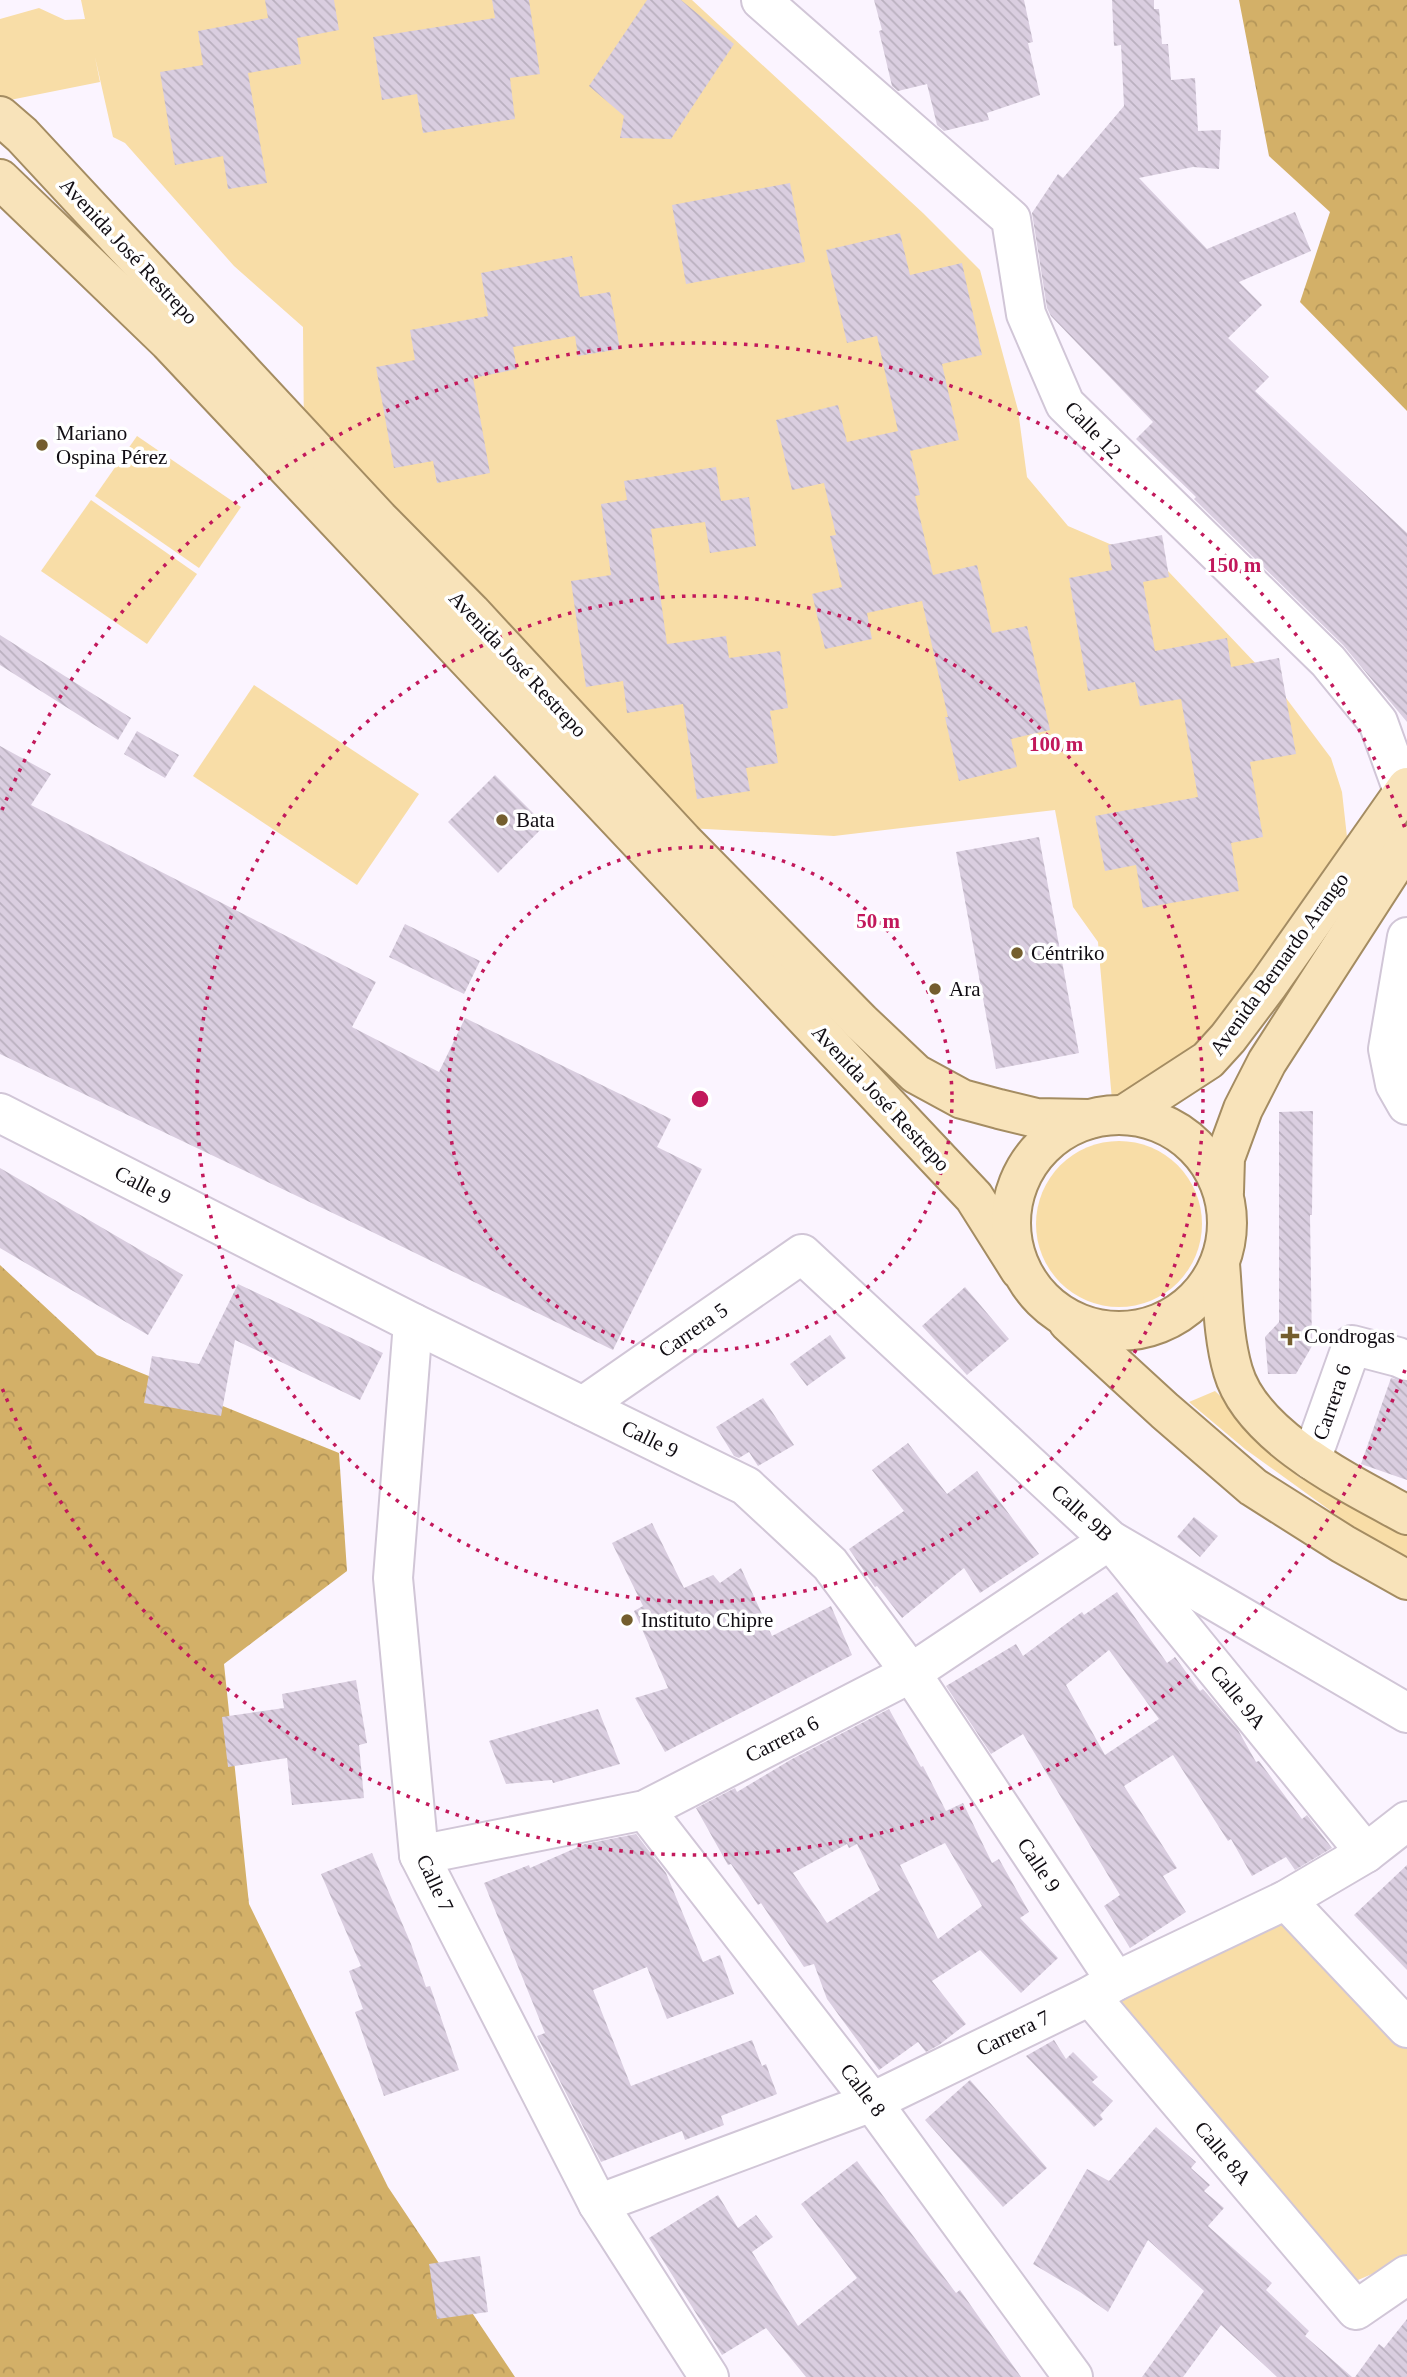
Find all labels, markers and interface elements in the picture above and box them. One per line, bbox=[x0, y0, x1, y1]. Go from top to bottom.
street label: Avenida José Restrepo bbox=[55, 173, 203, 329]
street label: Calle 12 bbox=[1060, 396, 1126, 464]
place label: Mariano Ospina Pérez bbox=[56, 421, 167, 469]
marker: Mariano Ospina Pérez bbox=[34, 437, 50, 453]
text: 150 m bbox=[1207, 553, 1262, 577]
street label: Avenida José Restrepo bbox=[444, 586, 592, 742]
text: 100 m bbox=[1029, 732, 1084, 756]
place label: Bata bbox=[516, 808, 555, 832]
marker: Bata bbox=[494, 812, 510, 828]
street label: Avenida Bernardo Arango bbox=[1205, 868, 1353, 1060]
text: 50 m bbox=[856, 909, 900, 933]
place label: Céntriko bbox=[1031, 941, 1105, 965]
marker: Céntriko bbox=[1009, 945, 1025, 961]
place label: Ara bbox=[949, 977, 981, 1001]
marker: Ara bbox=[927, 981, 943, 997]
street label: Avenida José Restrepo bbox=[807, 1020, 955, 1176]
centre of rings bbox=[688, 1087, 712, 1111]
street label: Calle 9 bbox=[111, 1161, 175, 1209]
street label: Carrera 5 bbox=[654, 1298, 732, 1362]
place label: Condrogas bbox=[1304, 1324, 1395, 1348]
marker: Condrogas bbox=[1282, 1328, 1298, 1344]
street label: Carrera 6 bbox=[1308, 1361, 1356, 1443]
street label: Calle 9 bbox=[618, 1415, 682, 1463]
street label: Calle 9B bbox=[1046, 1479, 1118, 1547]
place label: Instituto Chipre bbox=[641, 1608, 773, 1632]
marker: Instituto Chipre bbox=[619, 1612, 635, 1628]
street label: Calle 9A bbox=[1205, 1660, 1272, 1734]
street label: Carrera 6 bbox=[741, 1710, 823, 1768]
street label: Calle 9 bbox=[1012, 1833, 1066, 1897]
street label: Calle 7 bbox=[411, 1851, 459, 1915]
street label: Carrera 7 bbox=[972, 2005, 1054, 2061]
street label: Calle 8 bbox=[835, 2059, 891, 2121]
street label: Calle 8A bbox=[1190, 2116, 1257, 2190]

